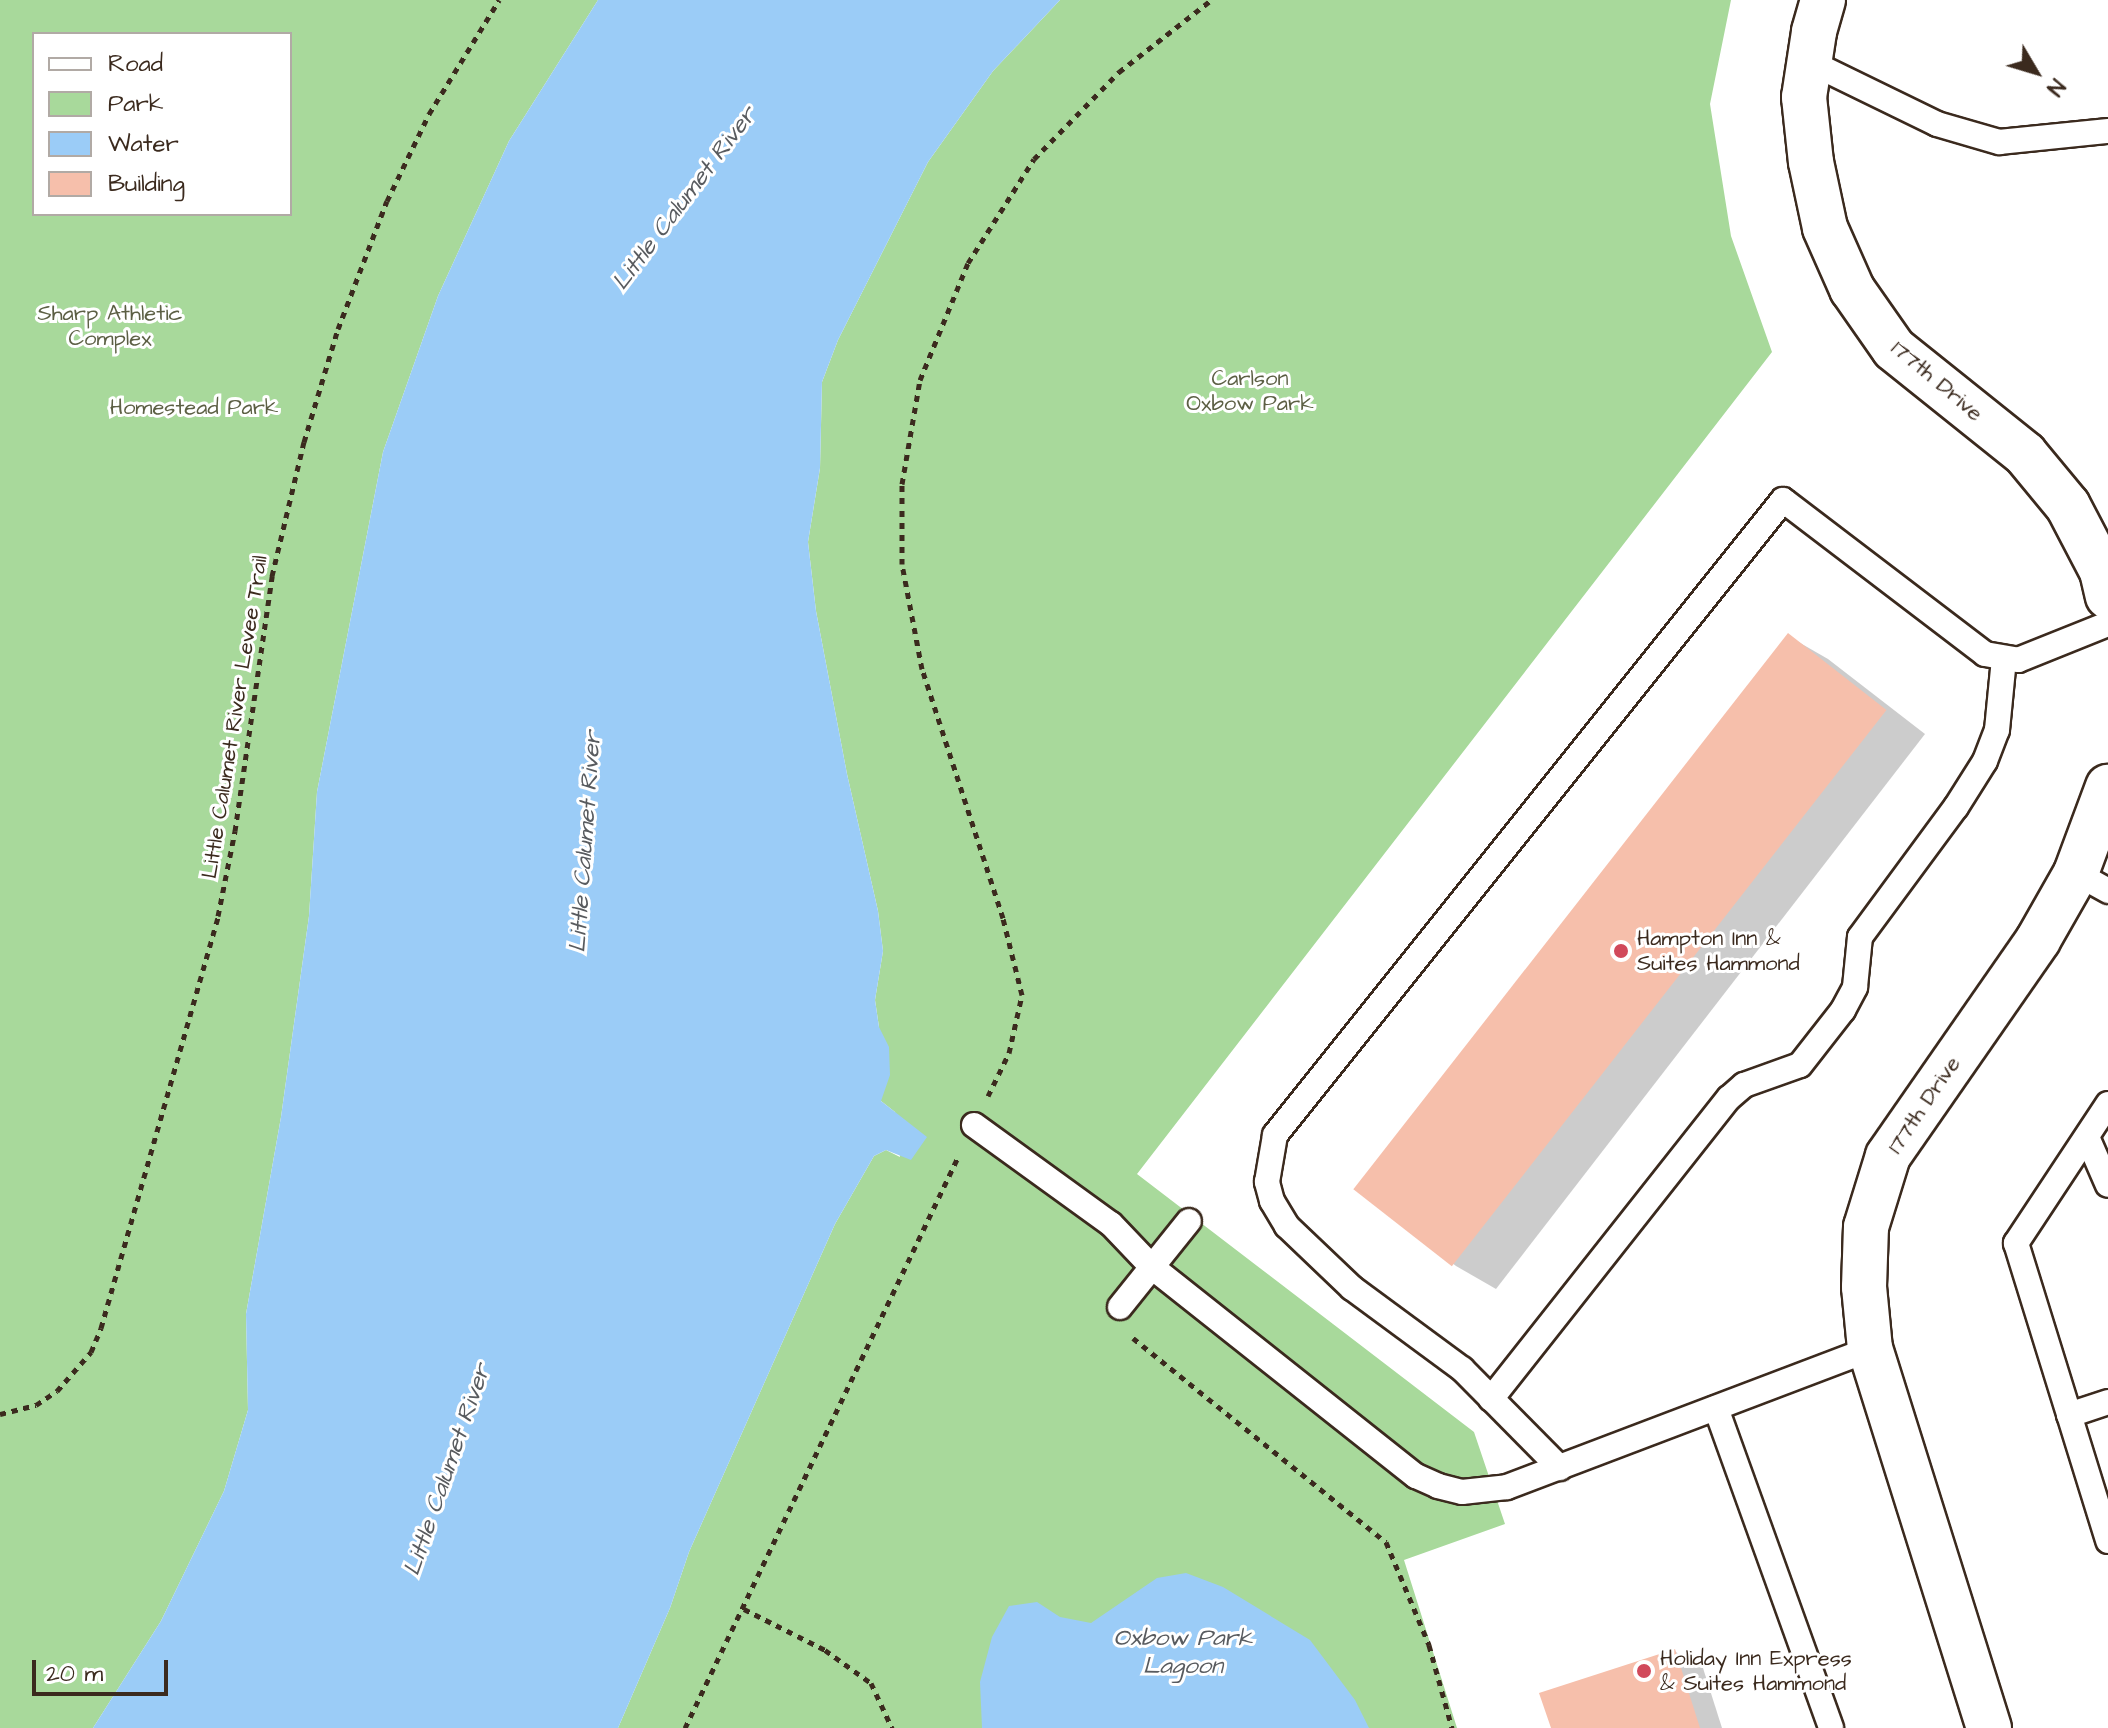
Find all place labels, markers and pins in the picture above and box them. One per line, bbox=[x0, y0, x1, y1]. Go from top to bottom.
place label: Hampton Inn & Suites Hammond bbox=[1637, 925, 1800, 976]
marker: Hampton Inn & Suites Hammond bbox=[1612, 942, 1630, 960]
place label: Holiday Inn Express & Suites Hammond bbox=[1660, 1645, 1852, 1696]
marker: Holiday Inn Express & Suites Hammond bbox=[1635, 1662, 1653, 1680]

